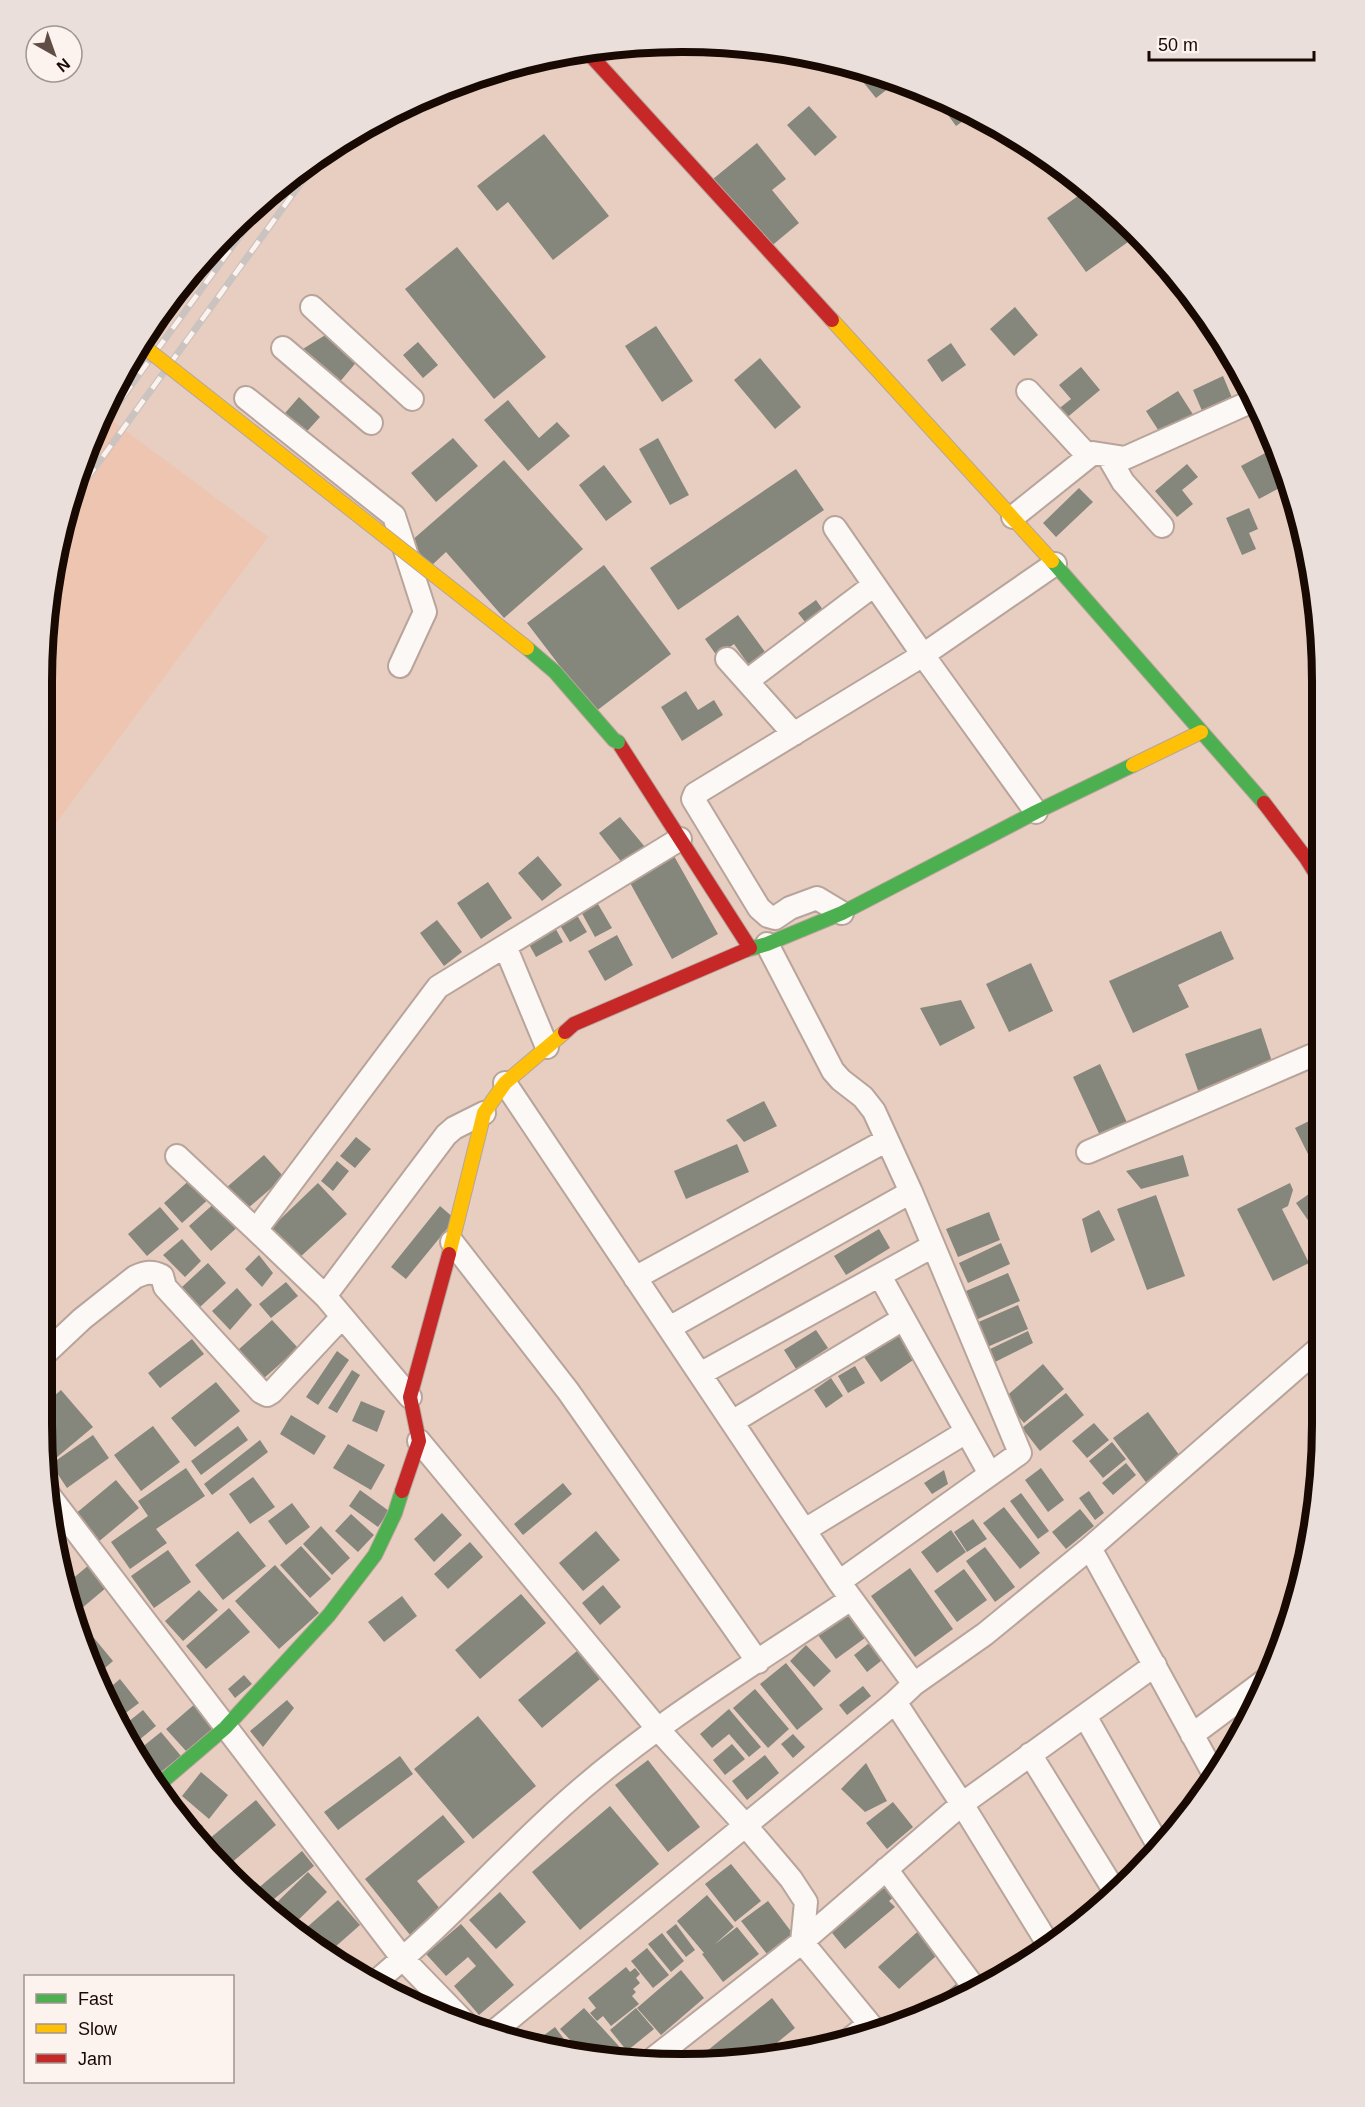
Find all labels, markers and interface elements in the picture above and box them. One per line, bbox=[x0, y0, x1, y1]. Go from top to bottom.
north arrow bbox=[24, 24, 84, 84]
scale bar bbox=[1149, 24, 1314, 62]
text: 50 m bbox=[1158, 35, 1198, 55]
text: N bbox=[53, 55, 73, 75]
legend bbox=[24, 1975, 234, 2083]
text: Fast bbox=[78, 1989, 113, 2009]
text: Slow bbox=[78, 2019, 118, 2039]
text: Jam bbox=[78, 2049, 112, 2069]

